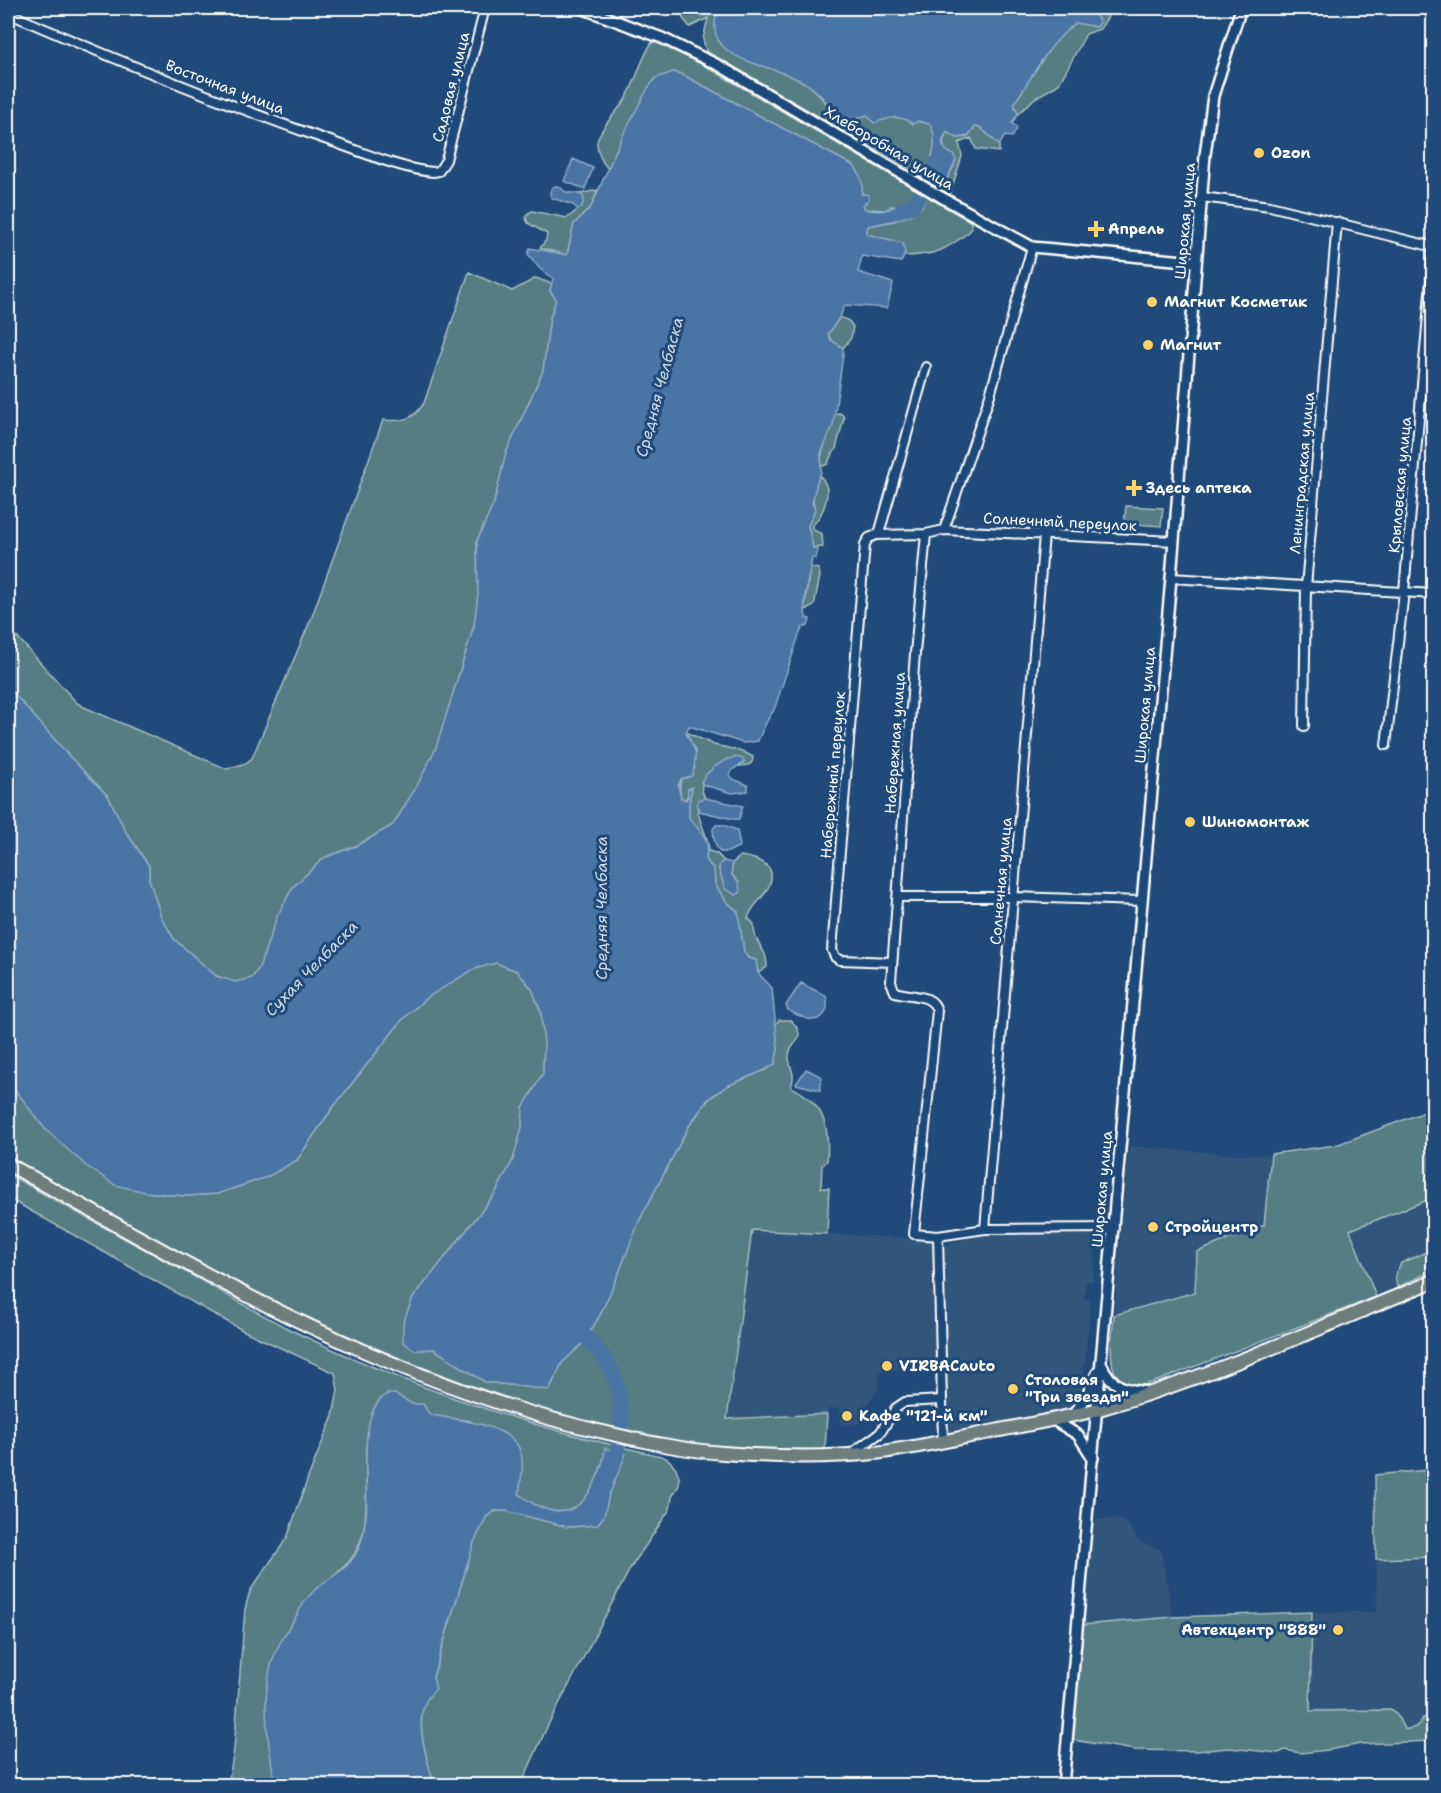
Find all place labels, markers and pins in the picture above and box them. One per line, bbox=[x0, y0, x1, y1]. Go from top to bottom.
place label: Ozon bbox=[1271, 143, 1311, 163]
marker: Ozon bbox=[1252, 146, 1266, 160]
place label: Апрель bbox=[1108, 219, 1164, 239]
marker: Апрель bbox=[1089, 222, 1103, 236]
place label: Магнит Косметик bbox=[1164, 292, 1308, 312]
marker: Магнит Косметик bbox=[1145, 295, 1159, 309]
place label: Магнит bbox=[1160, 335, 1221, 355]
marker: Магнит bbox=[1141, 338, 1155, 352]
place label: Здесь аптека bbox=[1146, 478, 1252, 498]
marker: Здесь аптека bbox=[1127, 481, 1141, 495]
place label: Шиномонтаж bbox=[1202, 812, 1310, 832]
marker: Шиномонтаж bbox=[1183, 815, 1197, 829]
place label: Стройцентр bbox=[1165, 1217, 1258, 1237]
marker: Стройцентр bbox=[1146, 1220, 1160, 1234]
place label: VIRBACauto bbox=[899, 1356, 996, 1376]
marker: VIRBACauto bbox=[880, 1359, 894, 1373]
place label: Столовая "Три звезды" bbox=[1025, 1370, 1129, 1407]
marker: Столовая "Три звезды" bbox=[1006, 1382, 1020, 1396]
place label: Кафе "121-й км" bbox=[859, 1406, 988, 1426]
marker: Кафе "121-й км" bbox=[840, 1409, 854, 1423]
place label: Автехцентр "888" bbox=[1181, 1620, 1326, 1640]
marker: Автехцентр "888" bbox=[1331, 1623, 1345, 1637]

